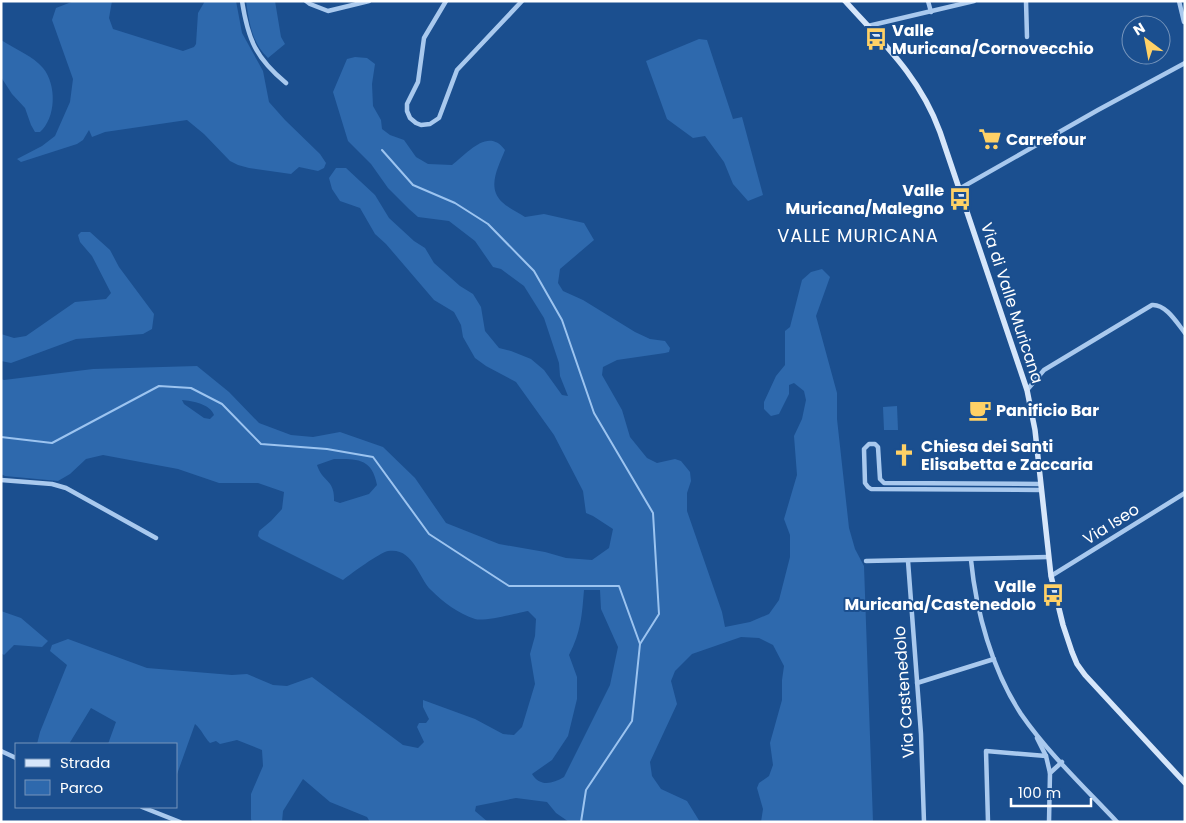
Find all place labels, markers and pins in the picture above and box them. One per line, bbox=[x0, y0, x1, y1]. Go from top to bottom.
place label: Valle Muricana/Cornovecchio bbox=[892, 19, 1094, 60]
bus stop icon: Valle Muricana/Cornovecchio bbox=[863, 26, 889, 52]
supermarket icon: Carrefour bbox=[977, 126, 1003, 152]
place label: Carrefour bbox=[1006, 128, 1086, 151]
place label: Valle Muricana/Malegno bbox=[786, 179, 944, 220]
bus stop icon: Valle Muricana/Malegno bbox=[947, 186, 973, 212]
cafe icon: Panificio Bar bbox=[967, 397, 993, 423]
place label: Panificio Bar bbox=[996, 399, 1099, 422]
place label: Chiesa dei Santi Elisabetta e Zaccaria bbox=[921, 435, 1093, 476]
church icon: Chiesa dei Santi Elisabetta e Zaccaria bbox=[891, 442, 917, 468]
place label: Valle Muricana/Castenedolo bbox=[845, 575, 1036, 616]
bus stop icon: Valle Muricana/Castenedolo bbox=[1040, 582, 1066, 608]

